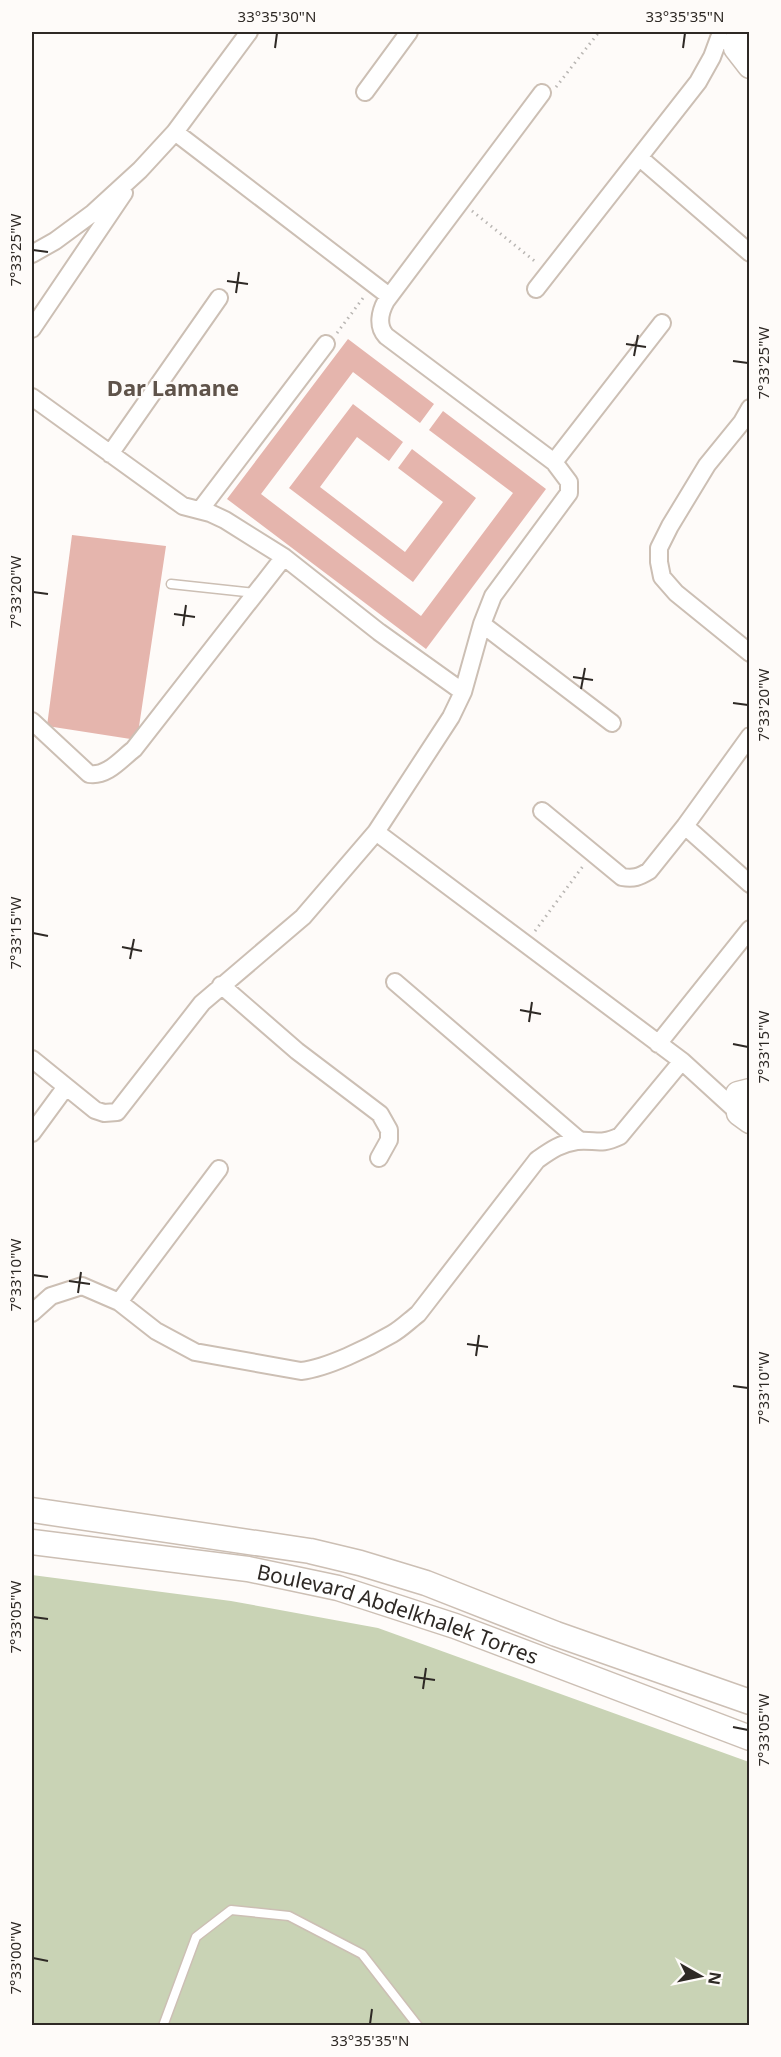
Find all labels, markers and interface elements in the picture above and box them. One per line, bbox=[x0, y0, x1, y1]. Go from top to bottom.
text: 33°35'30"N bbox=[238, 6, 316, 26]
text: 33°35'35"N bbox=[646, 6, 724, 26]
text: 7°33'25"W bbox=[5, 213, 25, 287]
text: 7°33'25"W bbox=[753, 326, 773, 400]
district label: Dar Lamane bbox=[107, 372, 239, 402]
text: 7°33'20"W bbox=[5, 555, 25, 629]
text: 7°33'20"W bbox=[753, 668, 773, 742]
text: 7°33'15"W bbox=[5, 896, 25, 970]
text: 7°33'15"W bbox=[753, 1010, 773, 1084]
text: 7°33'10"W bbox=[5, 1238, 25, 1312]
text: 7°33'10"W bbox=[753, 1351, 773, 1425]
street label: Boulevard Abdelkhalek Torres bbox=[254, 1557, 542, 1670]
text: 7°33'05"W bbox=[5, 1580, 25, 1654]
text: 7°33'05"W bbox=[753, 1693, 773, 1767]
text: 7°33'00"W bbox=[5, 1921, 25, 1995]
north arrow bbox=[670, 1946, 730, 2006]
text: N bbox=[703, 1970, 727, 1986]
text: 33°35'35"N bbox=[331, 2030, 409, 2050]

